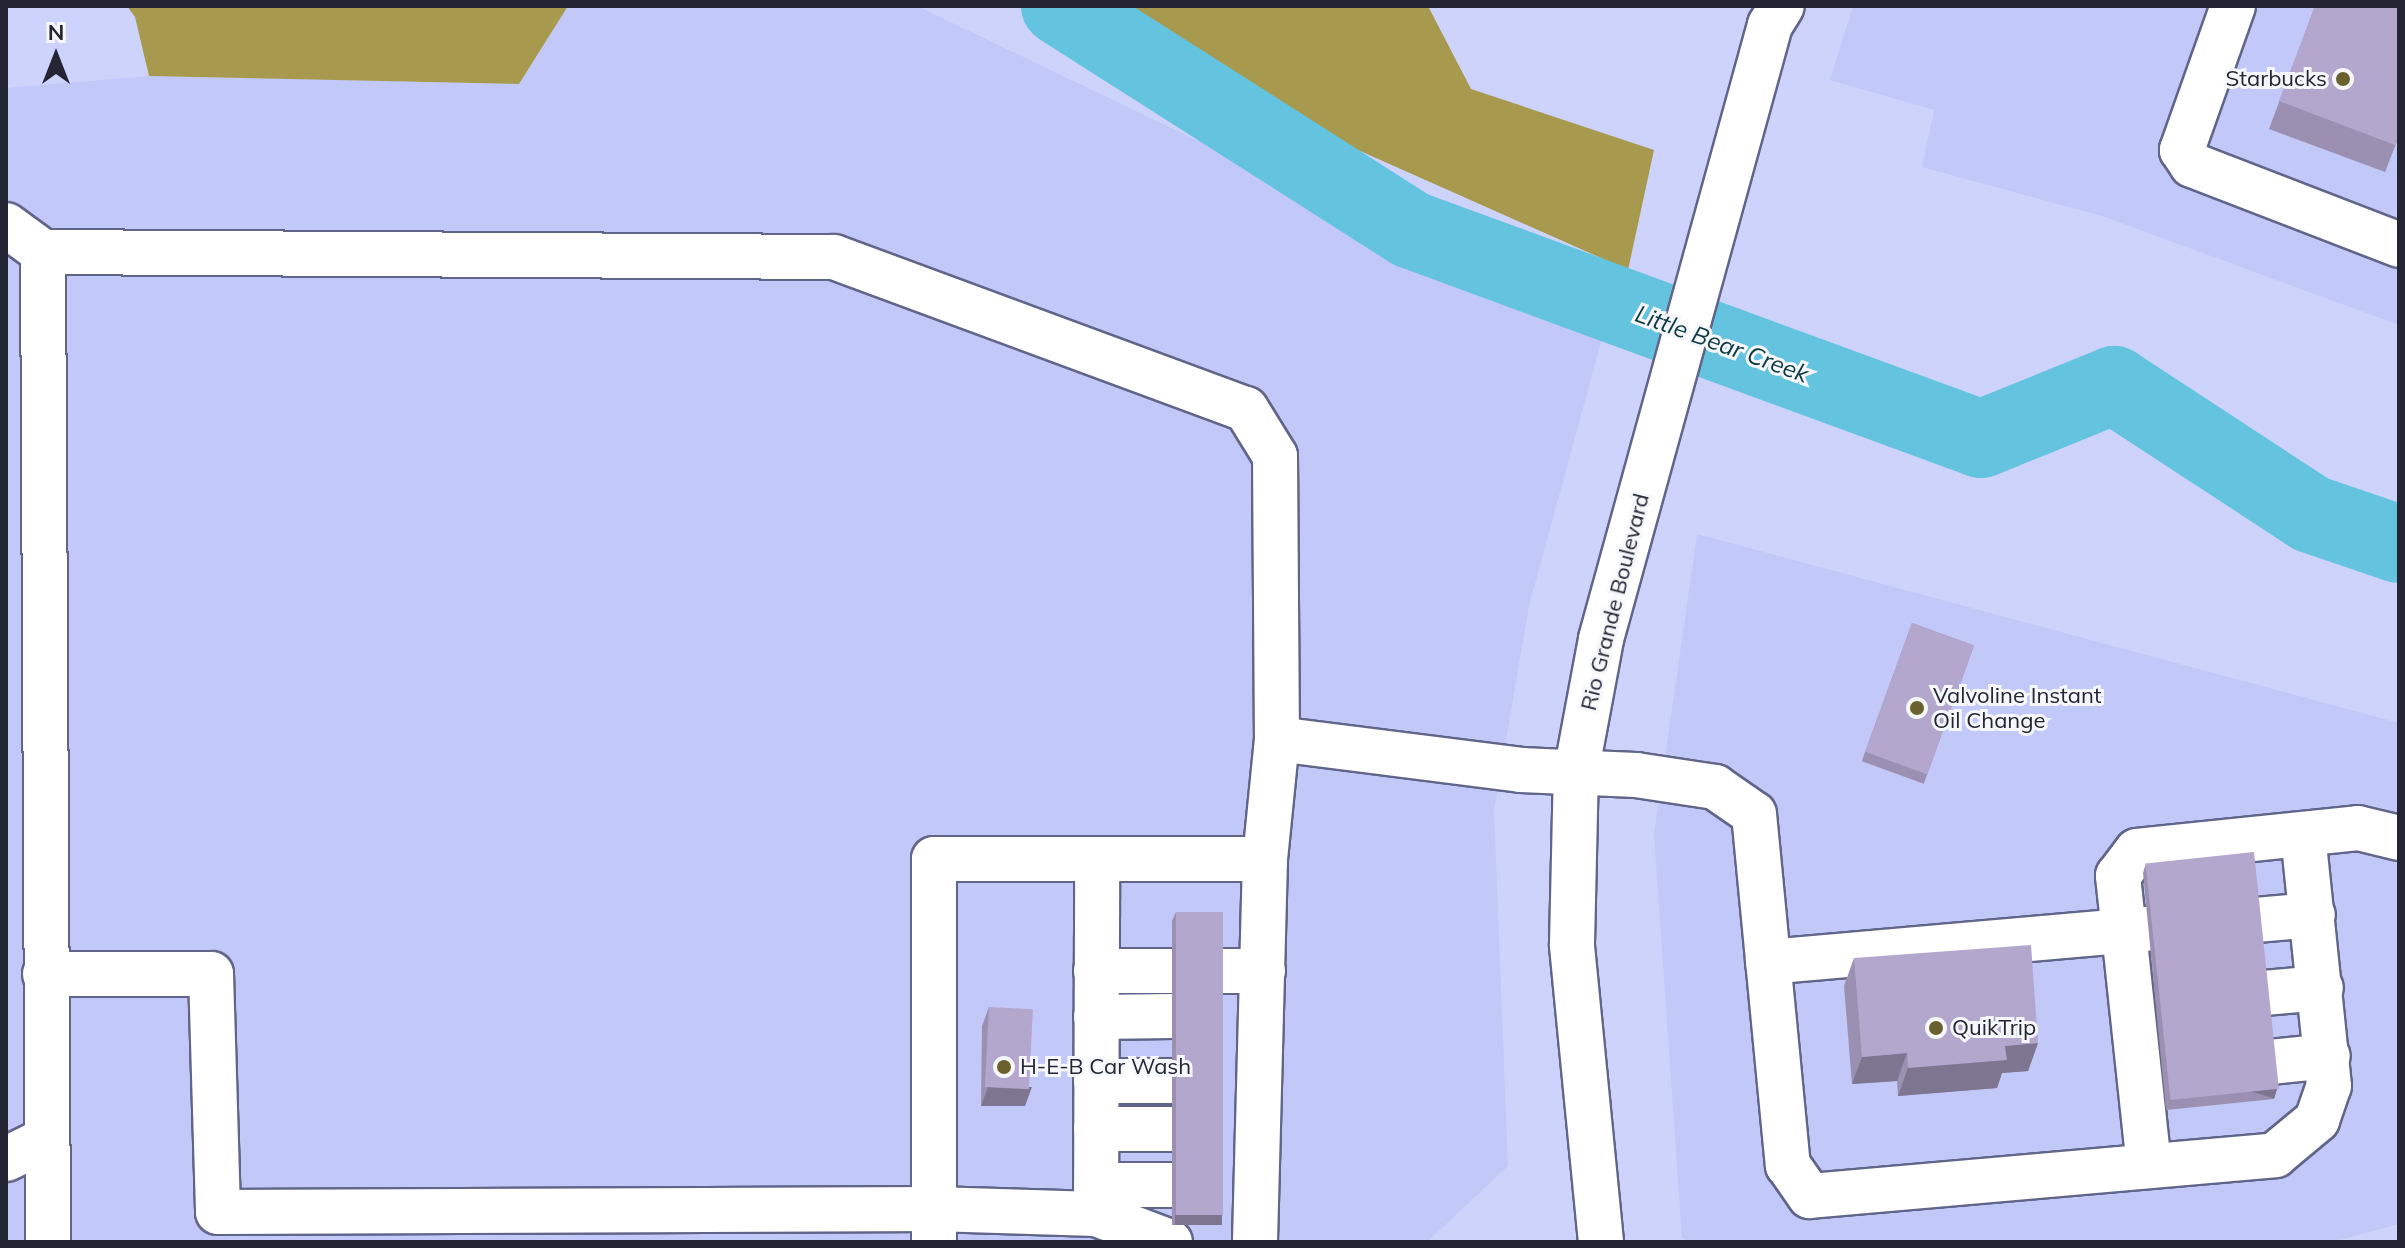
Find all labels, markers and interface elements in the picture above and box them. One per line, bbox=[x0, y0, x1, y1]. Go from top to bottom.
north arrow bbox=[16, 16, 96, 96]
text: N bbox=[48, 18, 64, 46]
place label: Starbucks bbox=[2226, 66, 2327, 92]
marker: Starbucks bbox=[2334, 70, 2352, 88]
water label: Little Bear Creek bbox=[1631, 299, 1813, 389]
street label: Rio Grande Boulevard bbox=[1575, 491, 1655, 713]
place label: Valvoline Instant Oil Change bbox=[1933, 682, 2102, 734]
marker: Valvoline Instant Oil Change bbox=[1908, 699, 1926, 717]
place label: QuikTrip bbox=[1952, 1015, 2036, 1041]
marker: QuikTrip bbox=[1927, 1019, 1945, 1037]
place label: H-E-B Car Wash bbox=[1020, 1054, 1191, 1080]
marker: H-E-B Car Wash bbox=[995, 1058, 1013, 1076]

